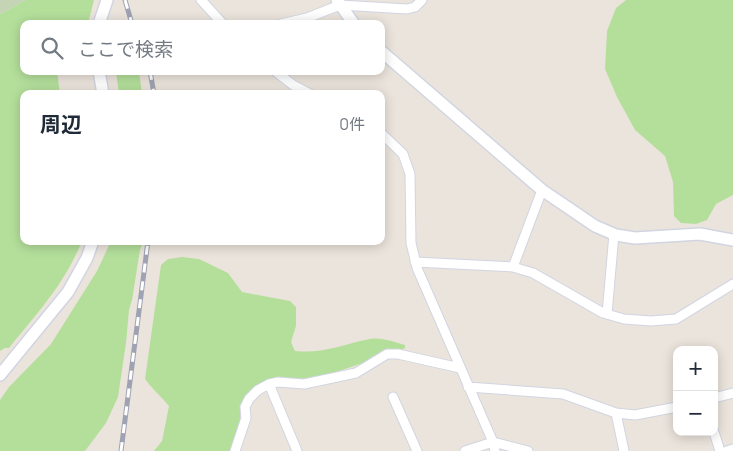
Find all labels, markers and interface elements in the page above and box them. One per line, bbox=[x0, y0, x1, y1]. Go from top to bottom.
search box bbox=[20, 20, 385, 75]
icon: search bbox=[38, 34, 66, 62]
text: ここで検索 bbox=[78, 36, 173, 62]
text: 周辺 bbox=[40, 110, 82, 138]
text: 0件 bbox=[339, 113, 365, 135]
map controls bbox=[673, 346, 718, 436]
button: + bbox=[673, 346, 718, 391]
button: − bbox=[673, 391, 718, 436]

